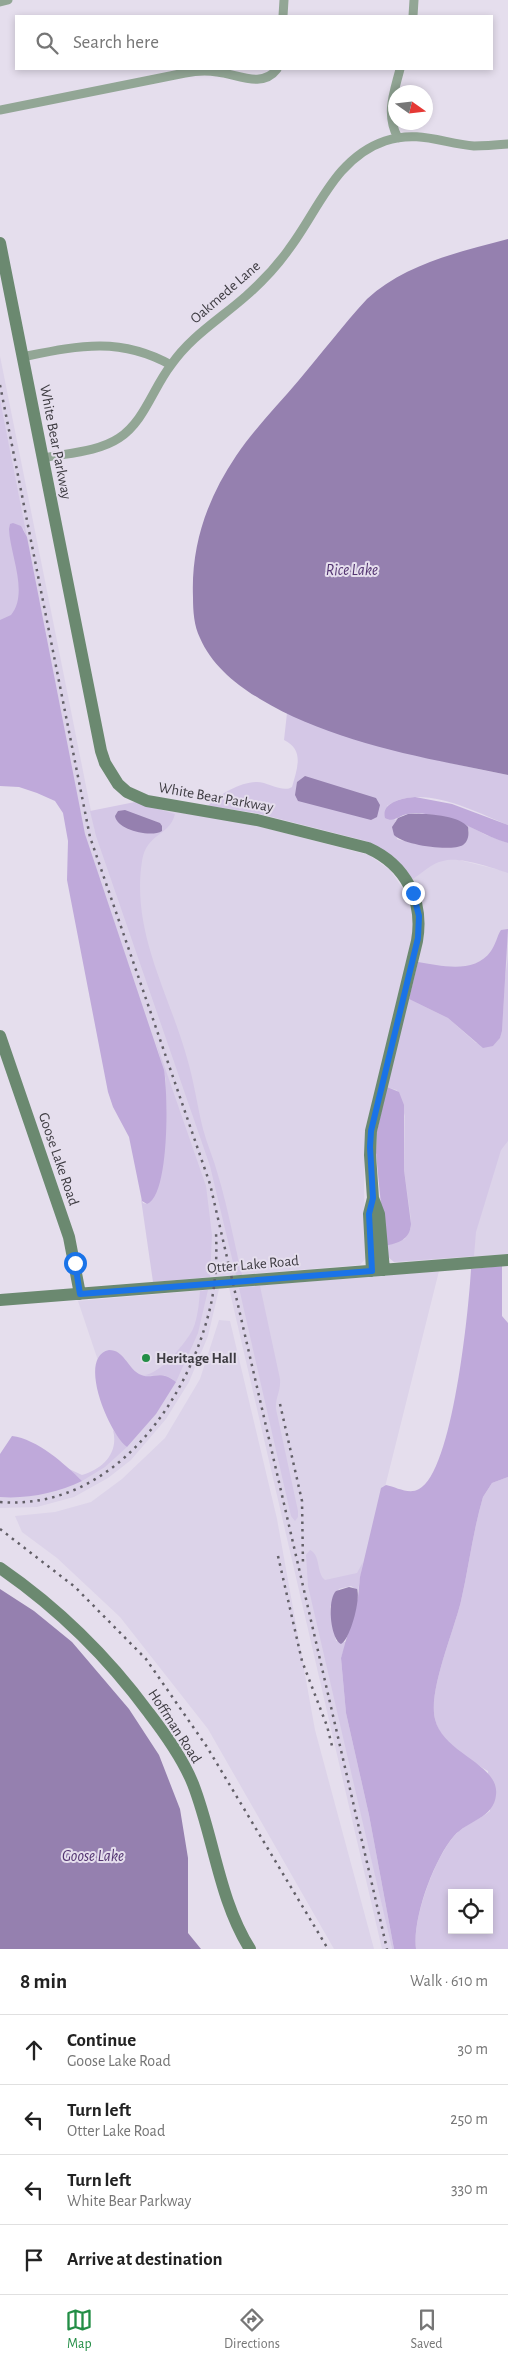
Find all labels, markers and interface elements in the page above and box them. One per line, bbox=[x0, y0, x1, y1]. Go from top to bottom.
search box bbox=[15, 15, 493, 70]
icon: search bbox=[33, 29, 61, 57]
text: Search here bbox=[73, 33, 159, 52]
north arrow bbox=[388, 85, 433, 130]
street label: Oakmede Lane bbox=[188, 258, 263, 327]
street label: White Bear Parkway bbox=[37, 383, 74, 501]
water label: Rice Lake bbox=[326, 562, 378, 578]
street label: White Bear Parkway bbox=[157, 780, 275, 815]
route end bbox=[402, 882, 425, 905]
street label: Goose Lake Road bbox=[36, 1111, 82, 1208]
route start bbox=[64, 1252, 87, 1275]
street label: Otter Lake Road bbox=[207, 1253, 300, 1276]
place label: Heritage Hall bbox=[156, 1351, 237, 1366]
marker: Heritage Hall bbox=[140, 1352, 152, 1364]
street label: Hoffman Road bbox=[145, 1687, 204, 1766]
water label: Goose Lake bbox=[62, 1848, 124, 1864]
map controls bbox=[448, 1889, 493, 1934]
button: locate bbox=[448, 1889, 493, 1934]
text: 8 min bbox=[20, 1971, 67, 1992]
text: Walk · 610 m bbox=[410, 1973, 488, 1989]
text: Continue bbox=[67, 2031, 136, 2050]
icon: ahead bbox=[20, 2036, 48, 2064]
text: 30 m bbox=[458, 2041, 488, 2057]
text: Goose Lake Road bbox=[67, 2053, 171, 2069]
text: Turn left bbox=[67, 2101, 131, 2120]
icon: left bbox=[20, 2106, 48, 2134]
text: 250 m bbox=[450, 2111, 488, 2127]
text: Otter Lake Road bbox=[67, 2123, 165, 2139]
text: Turn left bbox=[67, 2171, 131, 2190]
icon: left bbox=[20, 2176, 48, 2204]
text: 330 m bbox=[451, 2181, 488, 2197]
text: White Bear Parkway bbox=[67, 2193, 191, 2209]
icon: arrive bbox=[20, 2246, 48, 2274]
text: Arrive at destination bbox=[67, 2250, 223, 2269]
tab: Map bbox=[65, 2306, 93, 2353]
tab: Directions bbox=[224, 2306, 280, 2353]
tab: Saved bbox=[411, 2306, 443, 2353]

